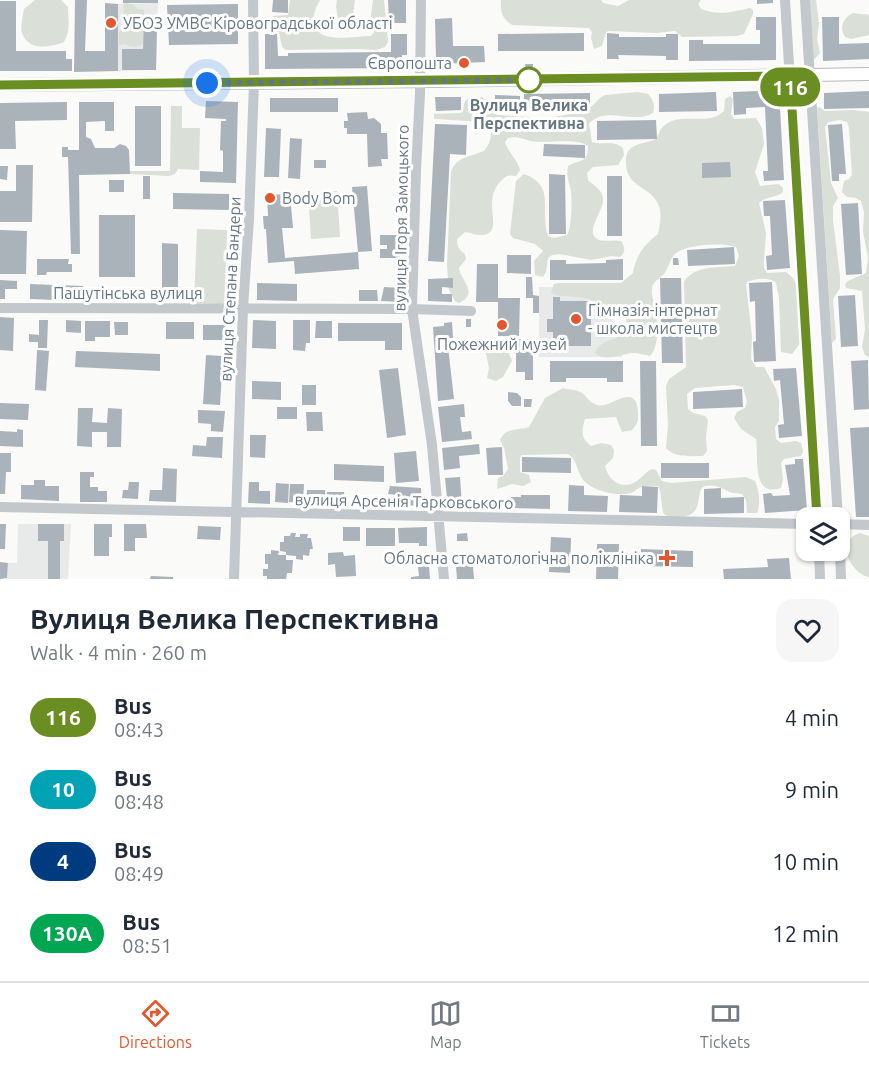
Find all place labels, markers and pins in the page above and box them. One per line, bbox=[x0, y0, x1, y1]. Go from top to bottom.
place label: УБОЗ УМВС Кіровоградської області bbox=[123, 14, 393, 32]
marker: УБОЗ УМВС Кіровоградської області bbox=[104, 16, 118, 30]
place label: Європошта bbox=[368, 54, 452, 72]
marker: Європошта bbox=[457, 56, 471, 70]
marker: Вулиця Велика Перспективна bbox=[516, 67, 542, 93]
place label: Вулиця Велика Перспективна bbox=[470, 96, 588, 132]
place label: Body Bom bbox=[282, 189, 356, 207]
marker: Body Bom bbox=[263, 191, 277, 205]
place label: Гімназія-інтернат - школа мистецтв bbox=[588, 301, 718, 337]
marker: Гімназія-інтернат - школа мистецтв bbox=[569, 312, 583, 326]
marker: Пожежний музей bbox=[495, 318, 509, 332]
place label: Пожежний музей bbox=[437, 335, 567, 353]
place label: Обласна стоматологічна поліклініка bbox=[384, 549, 654, 567]
marker: Обласна стоматологічна поліклініка bbox=[658, 549, 676, 567]

